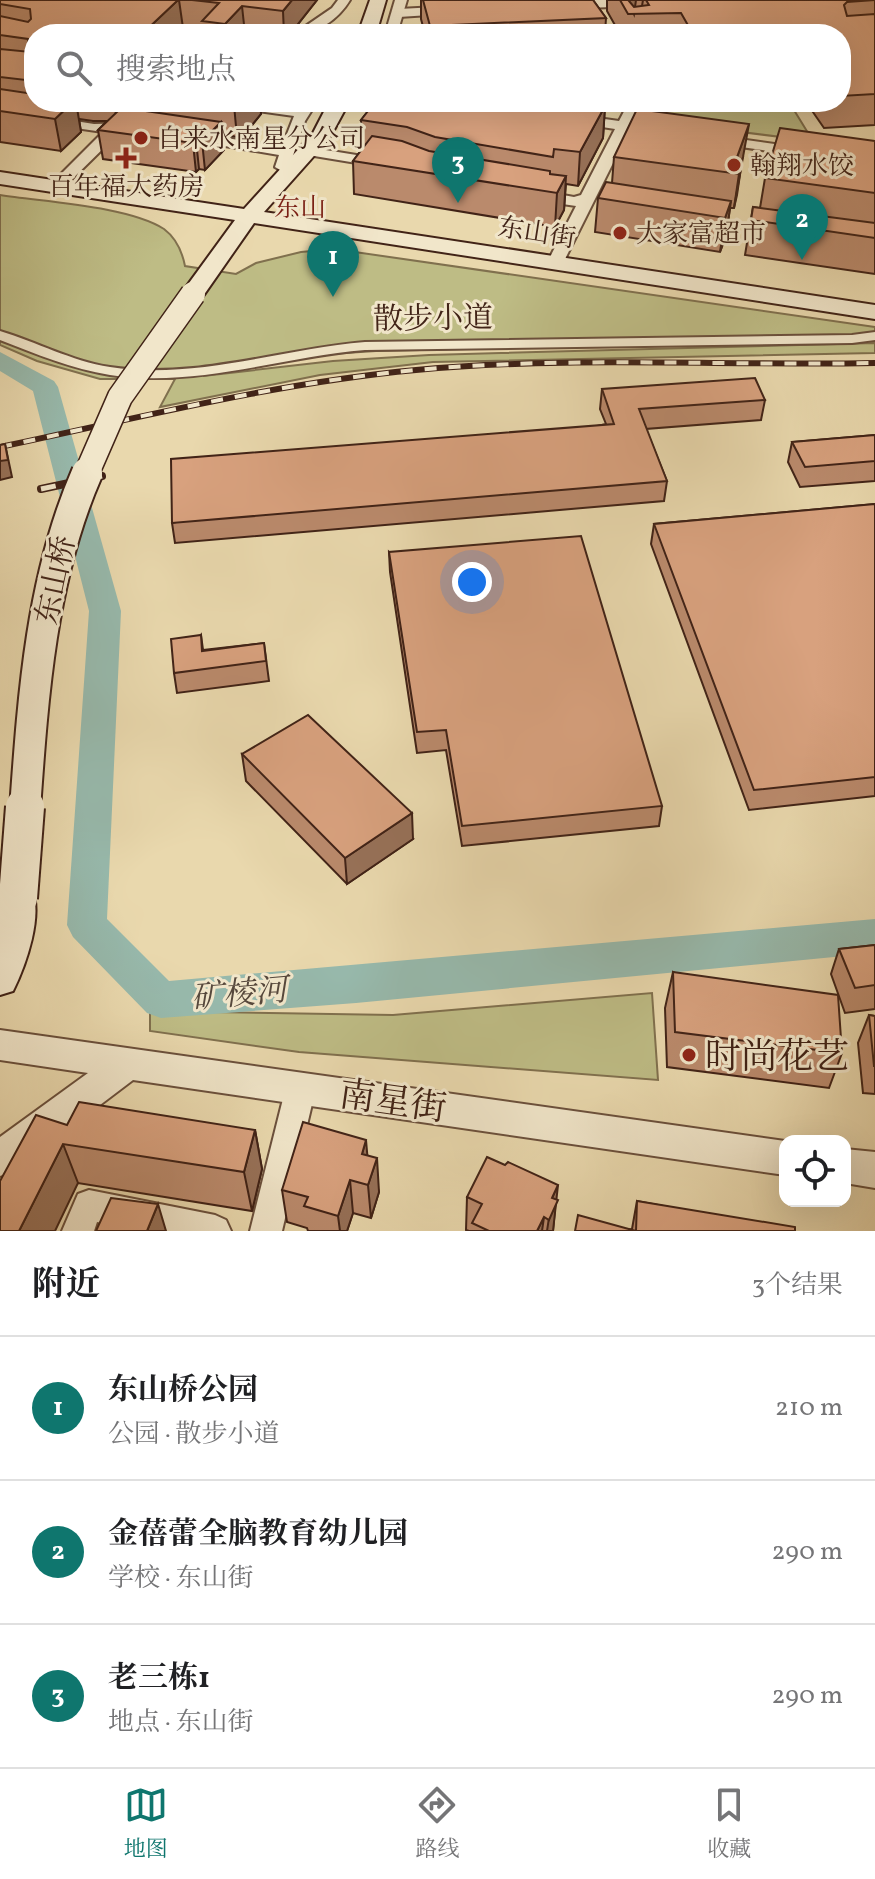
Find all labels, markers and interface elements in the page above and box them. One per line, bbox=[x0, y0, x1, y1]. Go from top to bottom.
search box bbox=[24, 24, 851, 112]
icon: search bbox=[52, 46, 96, 90]
text: 搜索地点 bbox=[116, 50, 236, 92]
place label: 自来水南星分公司 bbox=[157, 122, 365, 158]
marker: 自来水南星分公司 bbox=[132, 129, 150, 147]
pin: 3 bbox=[432, 137, 484, 203]
marker: 百年福大药房 bbox=[117, 149, 135, 167]
place label: 翰翔水饺 bbox=[750, 149, 854, 185]
marker: 翰翔水饺 bbox=[725, 156, 743, 174]
place label: 百年福大药房 bbox=[48, 170, 204, 206]
district label: 东山 bbox=[274, 191, 326, 227]
pin: 2 bbox=[776, 194, 828, 260]
street label: 东山街 bbox=[495, 210, 578, 258]
place label: 大家富超市 bbox=[636, 217, 766, 253]
marker: 大家富超市 bbox=[611, 224, 629, 242]
pin: 1 bbox=[307, 231, 359, 297]
street label: 散步小道 bbox=[373, 298, 493, 342]
street label: 东山桥 bbox=[27, 532, 87, 629]
your location bbox=[452, 562, 492, 602]
water label: 矿棱河 bbox=[190, 969, 294, 1022]
place label: 时尚花艺 bbox=[705, 1034, 849, 1084]
marker: 时尚花艺 bbox=[680, 1046, 698, 1064]
street label: 南星街 bbox=[335, 1072, 449, 1136]
map controls bbox=[779, 1135, 851, 1207]
button: locate bbox=[779, 1135, 851, 1207]
text: 附近 bbox=[32, 1263, 100, 1310]
text: 3个结果 bbox=[752, 1268, 843, 1304]
text: 东山桥公园 bbox=[108, 1370, 258, 1412]
text: 1 bbox=[53, 1390, 63, 1426]
text: 210 m bbox=[775, 1390, 843, 1426]
text: 公园 · 散步小道 bbox=[108, 1417, 280, 1453]
text: 金蓓蕾全脑教育幼儿园 bbox=[108, 1514, 408, 1556]
text: 2 bbox=[51, 1534, 65, 1570]
text: 290 m bbox=[771, 1534, 843, 1570]
text: 学校 · 东山街 bbox=[108, 1561, 254, 1597]
text: 老三栋1 bbox=[108, 1658, 210, 1700]
text: 3 bbox=[51, 1678, 65, 1714]
text: 290 m bbox=[771, 1678, 843, 1714]
text: 地点 · 东山街 bbox=[108, 1705, 254, 1741]
tab: 地图 bbox=[124, 1783, 168, 1866]
tab: 路线 bbox=[415, 1783, 459, 1866]
tab: 收藏 bbox=[707, 1783, 751, 1866]

